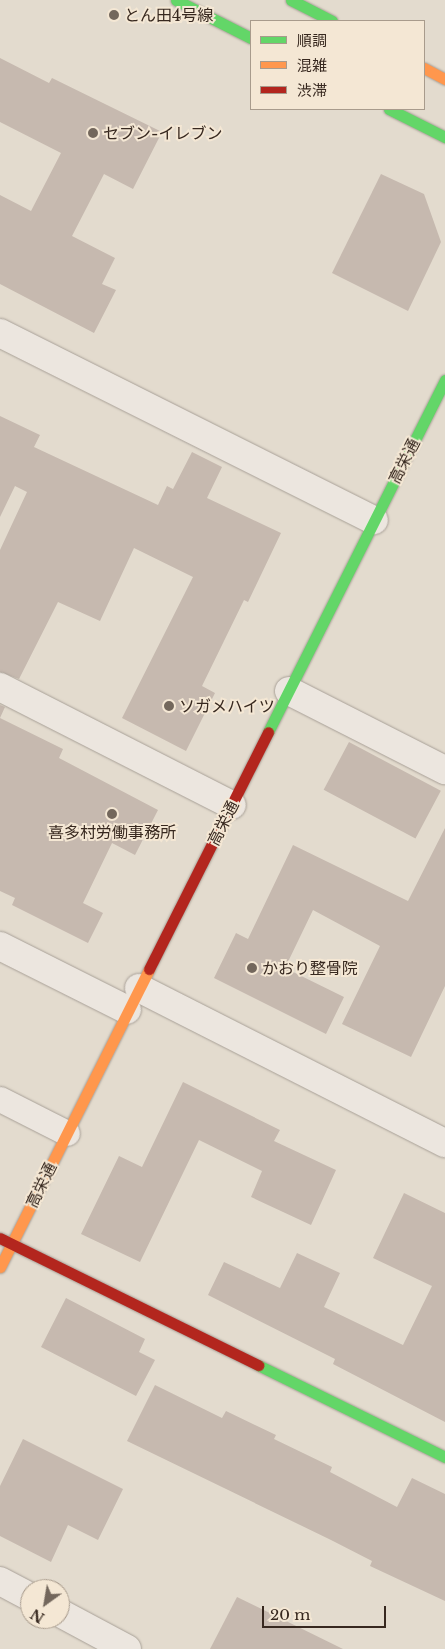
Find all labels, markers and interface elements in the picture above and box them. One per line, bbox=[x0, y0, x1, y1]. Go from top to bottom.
place label: とん田4号線 bbox=[124, 5, 213, 25]
marker: とん田4号線 bbox=[108, 9, 120, 21]
legend bbox=[250, 20, 425, 110]
text: 順調 bbox=[297, 31, 327, 50]
text: 混雑 bbox=[297, 56, 327, 75]
text: 渋滞 bbox=[297, 81, 327, 100]
place label: セブン-イレブン bbox=[103, 123, 222, 143]
marker: セブン-イレブン bbox=[87, 127, 99, 139]
street label: 高栄通 bbox=[385, 435, 423, 487]
place label: ソガメハイツ bbox=[179, 696, 275, 716]
marker: ソガメハイツ bbox=[163, 700, 175, 712]
street label: 高栄通 bbox=[204, 797, 242, 849]
marker: 喜多村労働事務所 bbox=[106, 808, 118, 820]
place label: 喜多村労働事務所 bbox=[48, 822, 176, 842]
place label: かおり整骨院 bbox=[262, 958, 358, 978]
marker: かおり整骨院 bbox=[246, 962, 258, 974]
street label: 高栄通 bbox=[22, 1159, 60, 1211]
north arrow bbox=[20, 1579, 70, 1629]
scale bar bbox=[265, 1596, 389, 1628]
text: N bbox=[27, 1605, 48, 1627]
text: 20 m bbox=[270, 1605, 310, 1624]

